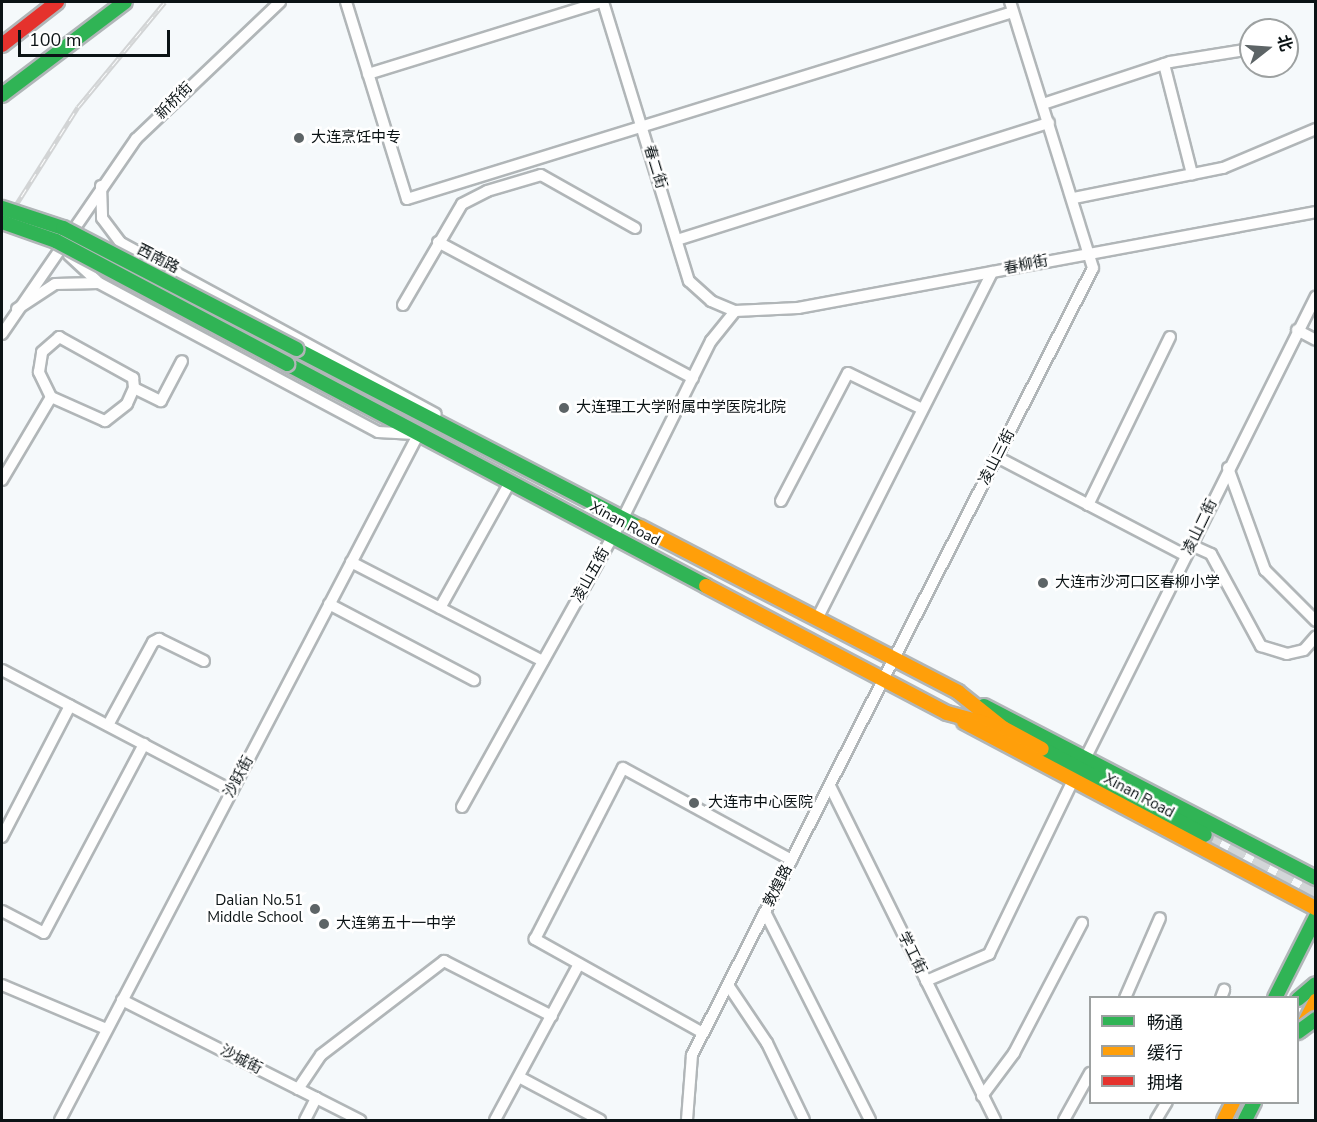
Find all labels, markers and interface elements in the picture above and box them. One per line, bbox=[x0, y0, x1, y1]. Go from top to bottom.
scale bar bbox=[21, 18, 172, 56]
north arrow bbox=[1239, 18, 1299, 78]
text: 100 m bbox=[29, 28, 81, 52]
text: 北 bbox=[1271, 32, 1297, 54]
street label: 新桥街 bbox=[152, 79, 196, 123]
place label: 大连烹饪中专 bbox=[311, 129, 401, 147]
marker: 大连烹饪中专 bbox=[292, 131, 306, 145]
street label: 春二街 bbox=[640, 143, 670, 191]
street label: 西南路 bbox=[134, 241, 182, 277]
street label: 春柳街 bbox=[1002, 252, 1050, 278]
place label: 大连理工大学附属中学医院北院 bbox=[576, 399, 786, 417]
marker: 大连理工大学附属中学医院北院 bbox=[557, 401, 571, 415]
street label: 凌山三街 bbox=[975, 426, 1019, 488]
street label: 凌山二街 bbox=[1179, 496, 1221, 558]
street label: Xinan Road bbox=[587, 498, 663, 550]
street label: 凌山五街 bbox=[569, 544, 613, 606]
place label: 大连市沙河口区春柳小学 bbox=[1055, 574, 1220, 592]
marker: 大连市沙河口区春柳小学 bbox=[1036, 576, 1050, 590]
street label: 沙跃街 bbox=[220, 753, 258, 801]
street label: Xinan Road bbox=[1101, 770, 1177, 822]
marker: 大连市中心医院 bbox=[685, 794, 703, 812]
place label: 大连市中心医院 bbox=[708, 794, 813, 812]
street label: 敦煌路 bbox=[760, 862, 796, 910]
place label: Dalian No.51 Middle School bbox=[207, 891, 303, 926]
marker: Dalian No.51 Middle School bbox=[308, 902, 322, 916]
place label: 大连第五十一中学 bbox=[336, 915, 456, 933]
marker: 大连第五十一中学 bbox=[317, 917, 331, 931]
street label: 学工街 bbox=[894, 929, 930, 977]
legend bbox=[1089, 996, 1299, 1104]
text: 畅通 bbox=[1147, 1011, 1183, 1035]
text: 缓行 bbox=[1147, 1041, 1183, 1065]
street label: 沙城街 bbox=[217, 1042, 265, 1078]
text: 拥堵 bbox=[1147, 1071, 1183, 1095]

